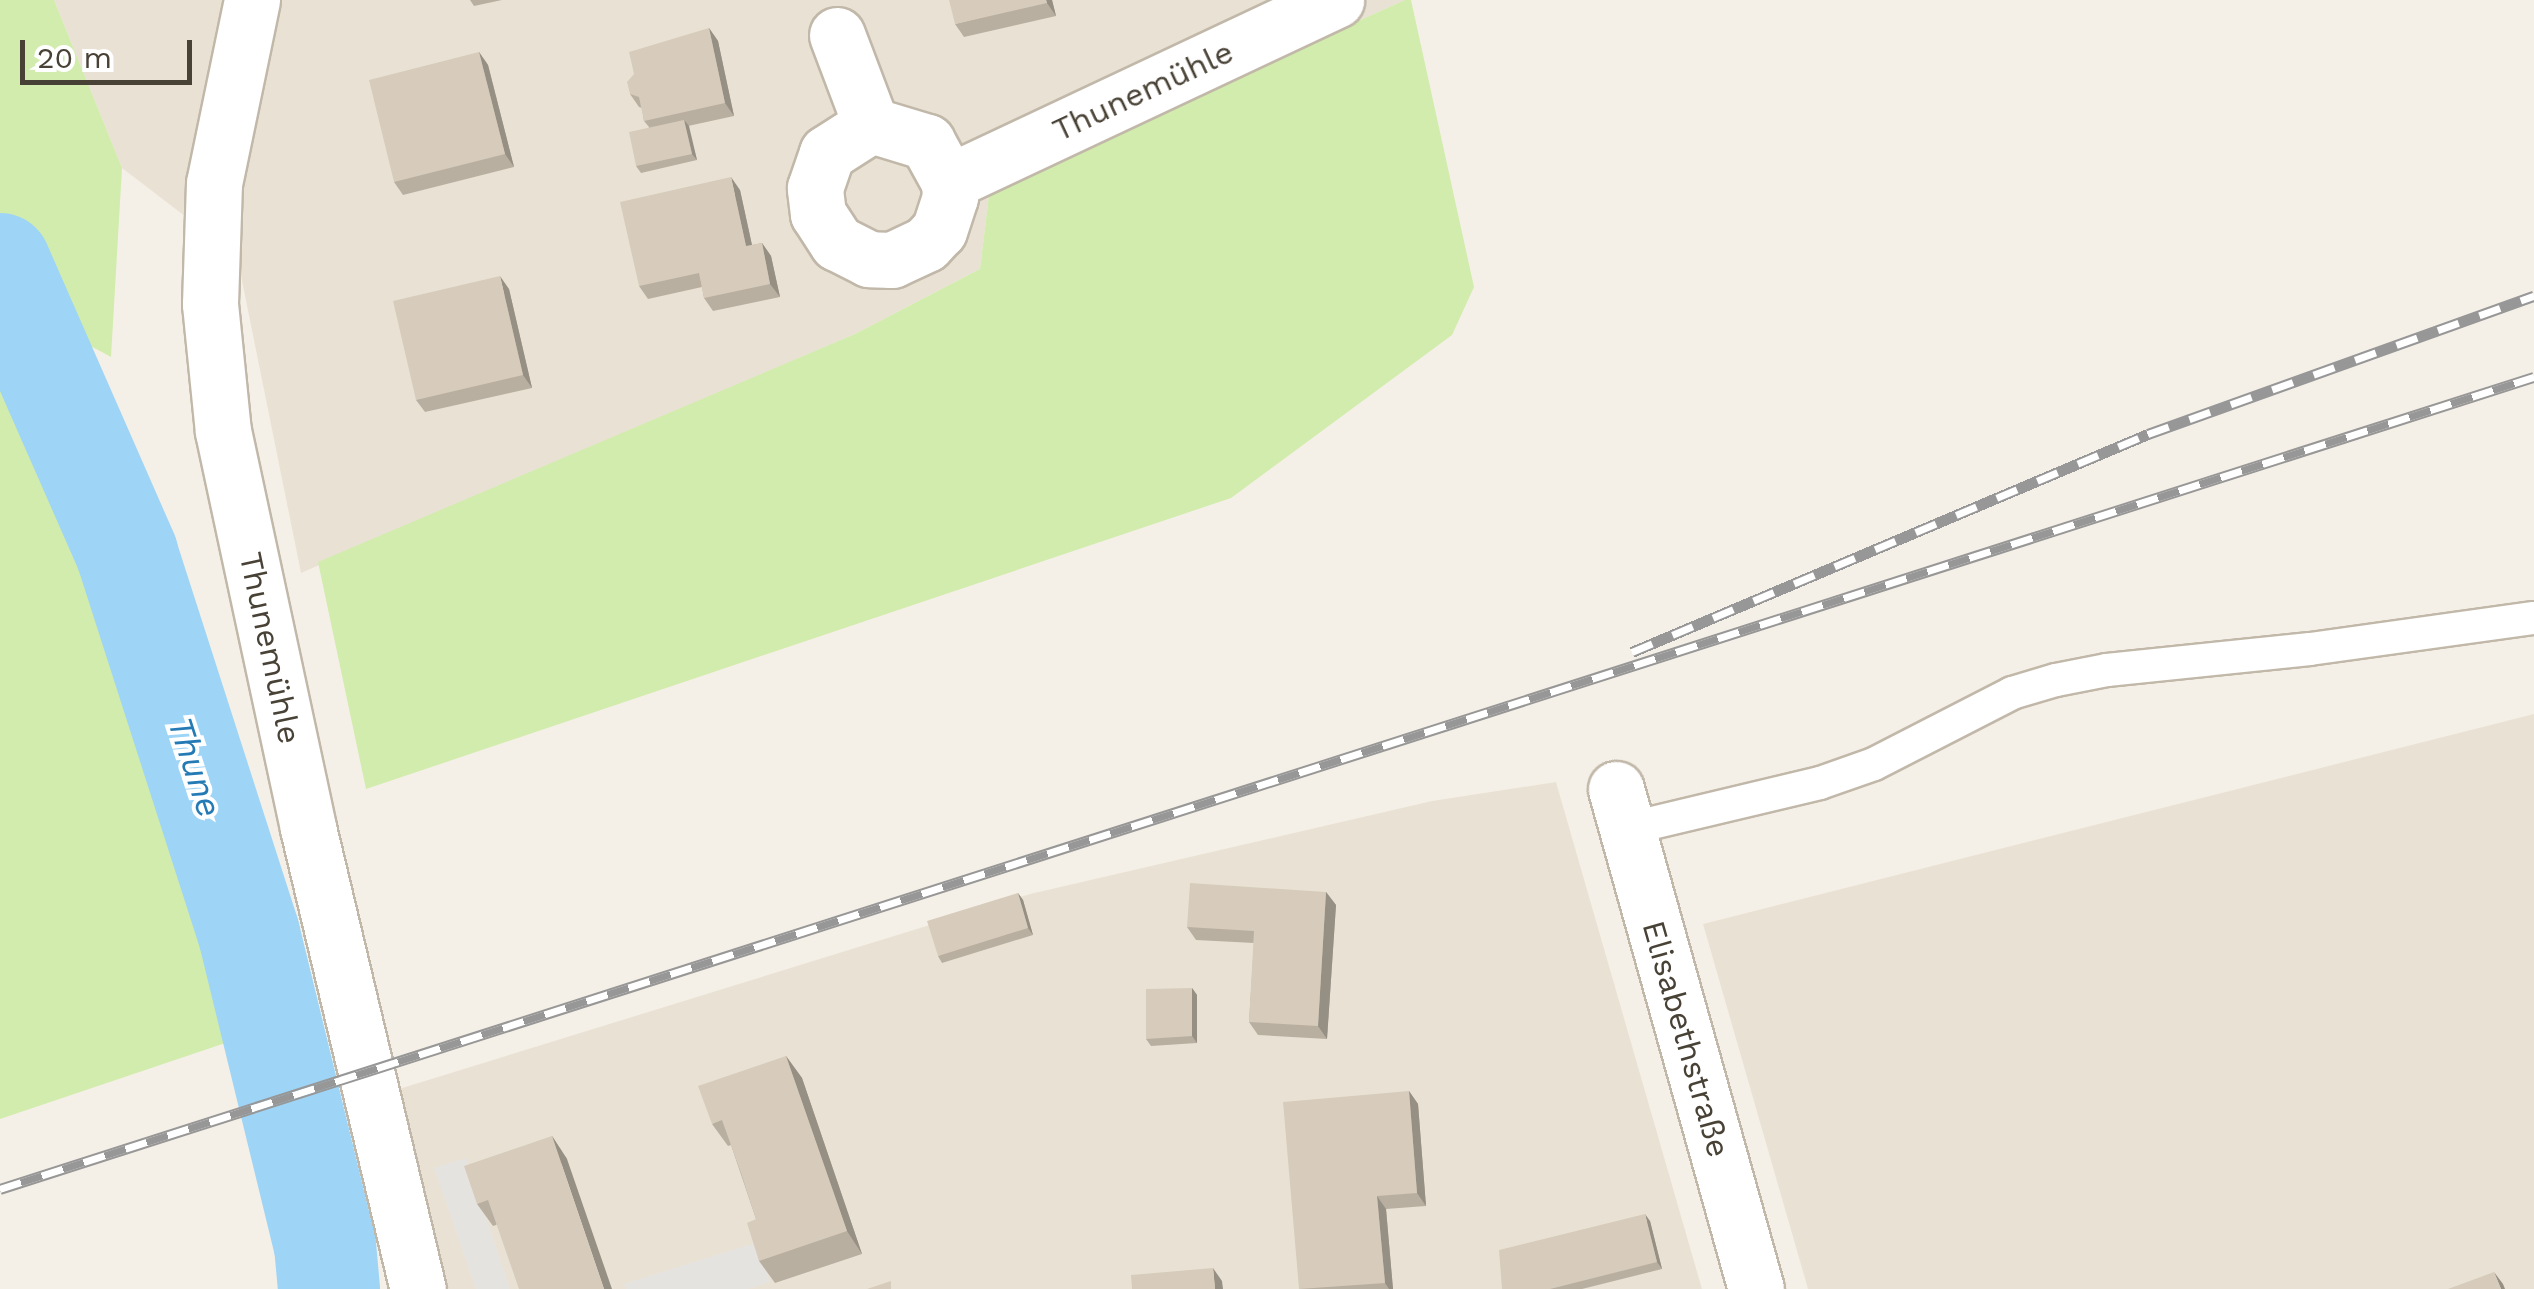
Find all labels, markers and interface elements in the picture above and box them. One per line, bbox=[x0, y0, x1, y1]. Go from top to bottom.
scale bar bbox=[25, 20, 198, 82]
street label: Thunemühle bbox=[1047, 32, 1239, 150]
text: 20 m bbox=[37, 40, 112, 75]
street label: Thunemühle bbox=[231, 549, 309, 747]
water label: Thune bbox=[159, 712, 231, 822]
street label: Elisabethstraße bbox=[1634, 916, 1738, 1162]

